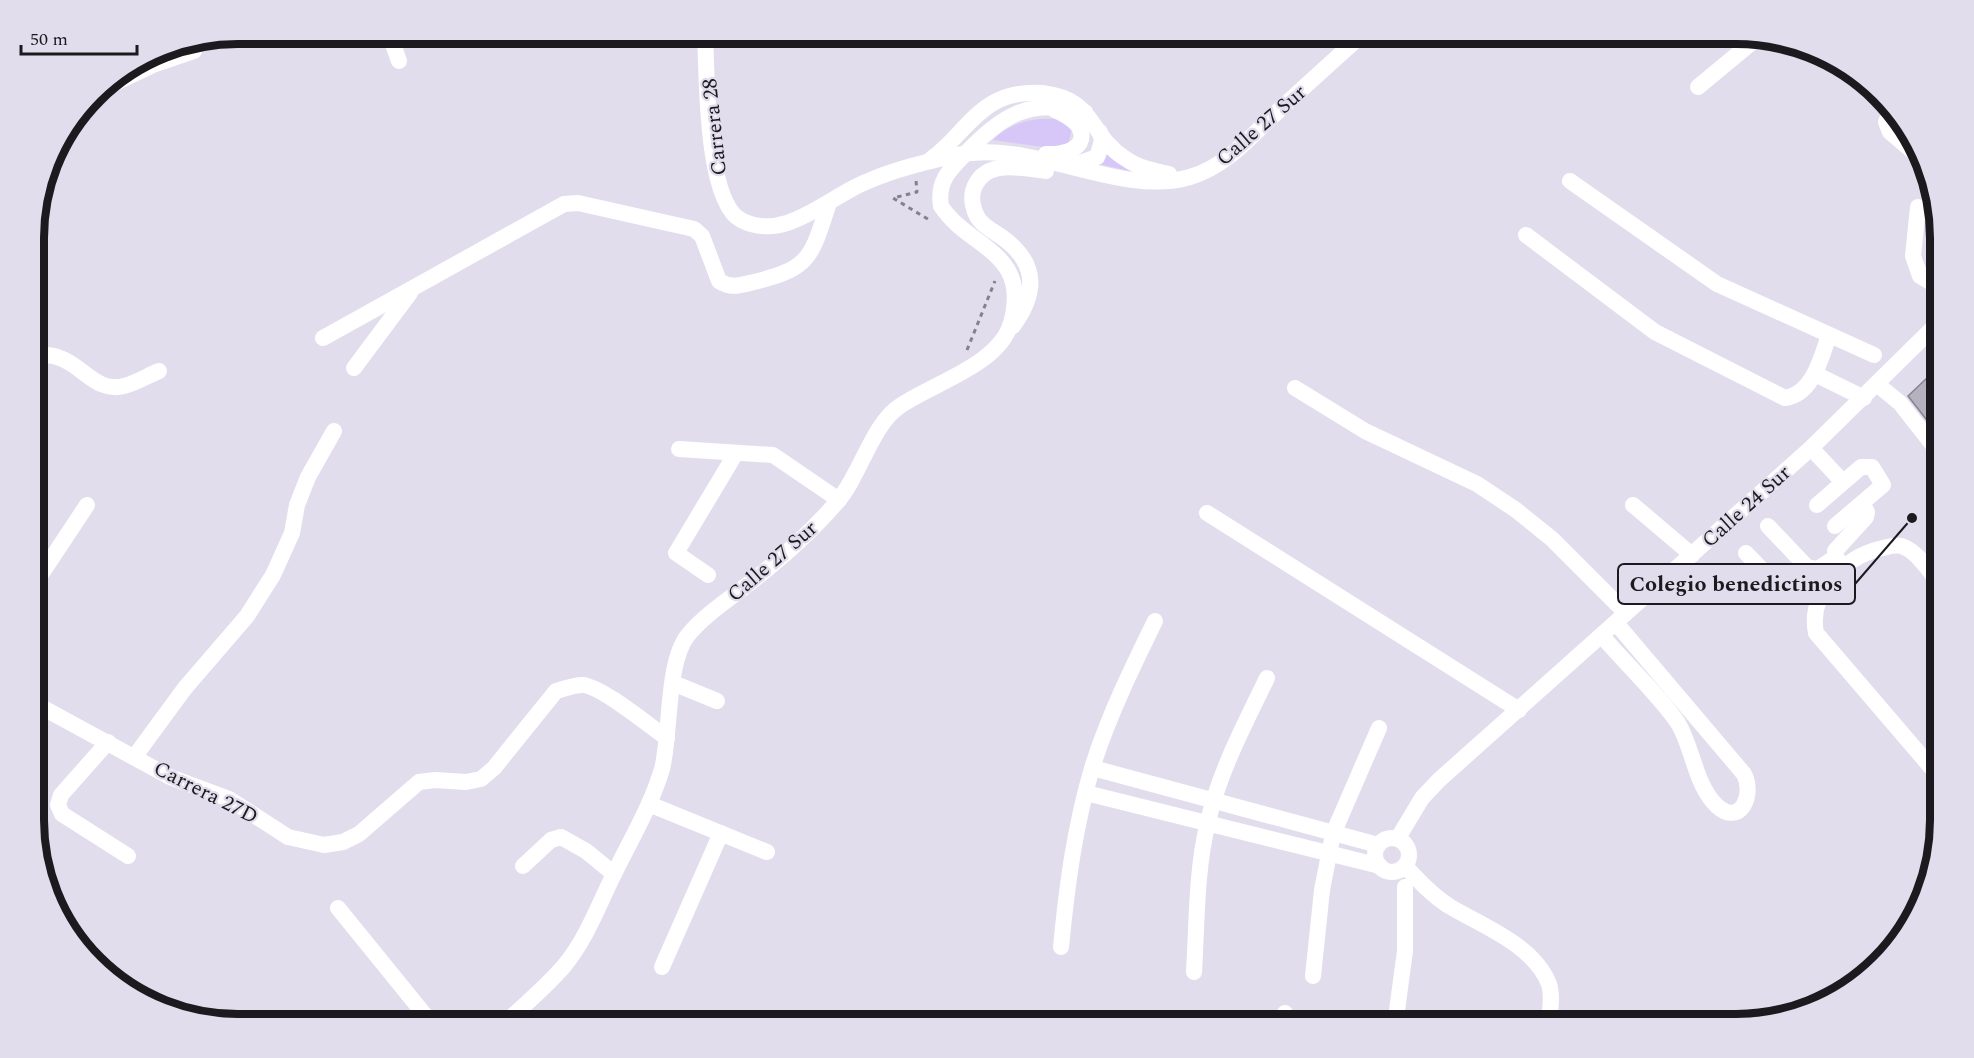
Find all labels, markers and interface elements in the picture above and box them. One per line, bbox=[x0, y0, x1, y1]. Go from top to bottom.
scale bar bbox=[21, 18, 136, 56]
text: 50 m bbox=[30, 26, 68, 53]
street label: Carrera 28 bbox=[694, 77, 736, 177]
street label: Calle 27 Sur bbox=[1209, 77, 1314, 174]
street label: Calle 24 Sur bbox=[1695, 458, 1799, 556]
street label: Calle 27 Sur bbox=[720, 513, 825, 610]
callout: Colegio benedictinos bbox=[1618, 564, 1855, 604]
text: Colegio benedictinos bbox=[1629, 568, 1843, 601]
street label: Carrera 27D bbox=[148, 753, 263, 833]

